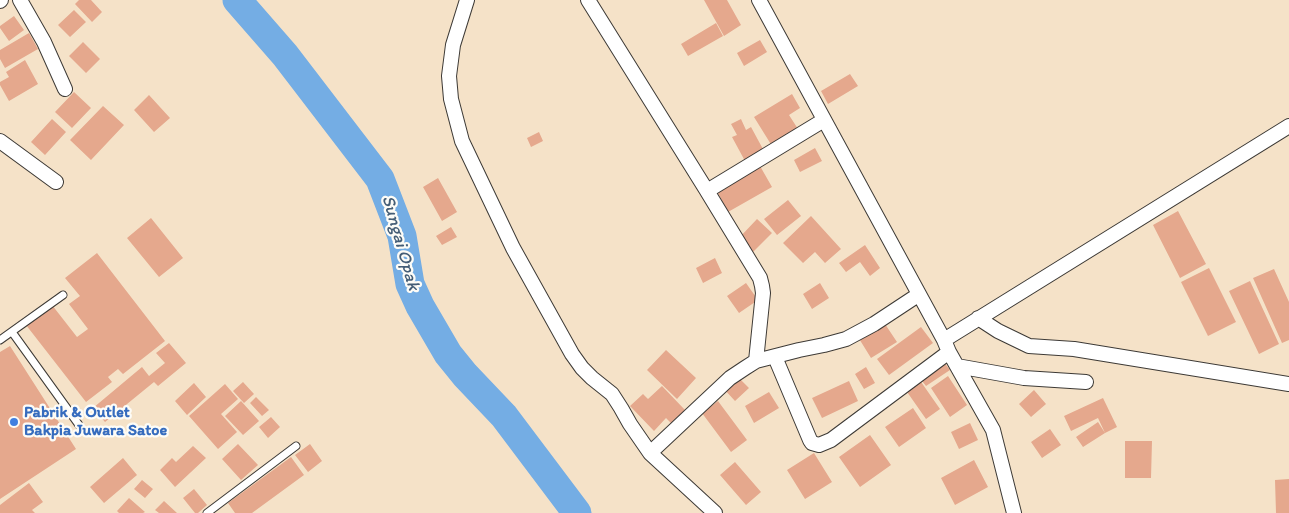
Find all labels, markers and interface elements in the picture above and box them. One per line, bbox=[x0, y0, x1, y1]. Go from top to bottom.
water label: Sungai Opak bbox=[376, 193, 424, 293]
place label: Pabrik & Outlet Bakpia Juwara Satoe bbox=[24, 403, 167, 441]
marker: Pabrik & Outlet Bakpia Juwara Satoe bbox=[8, 416, 20, 428]

